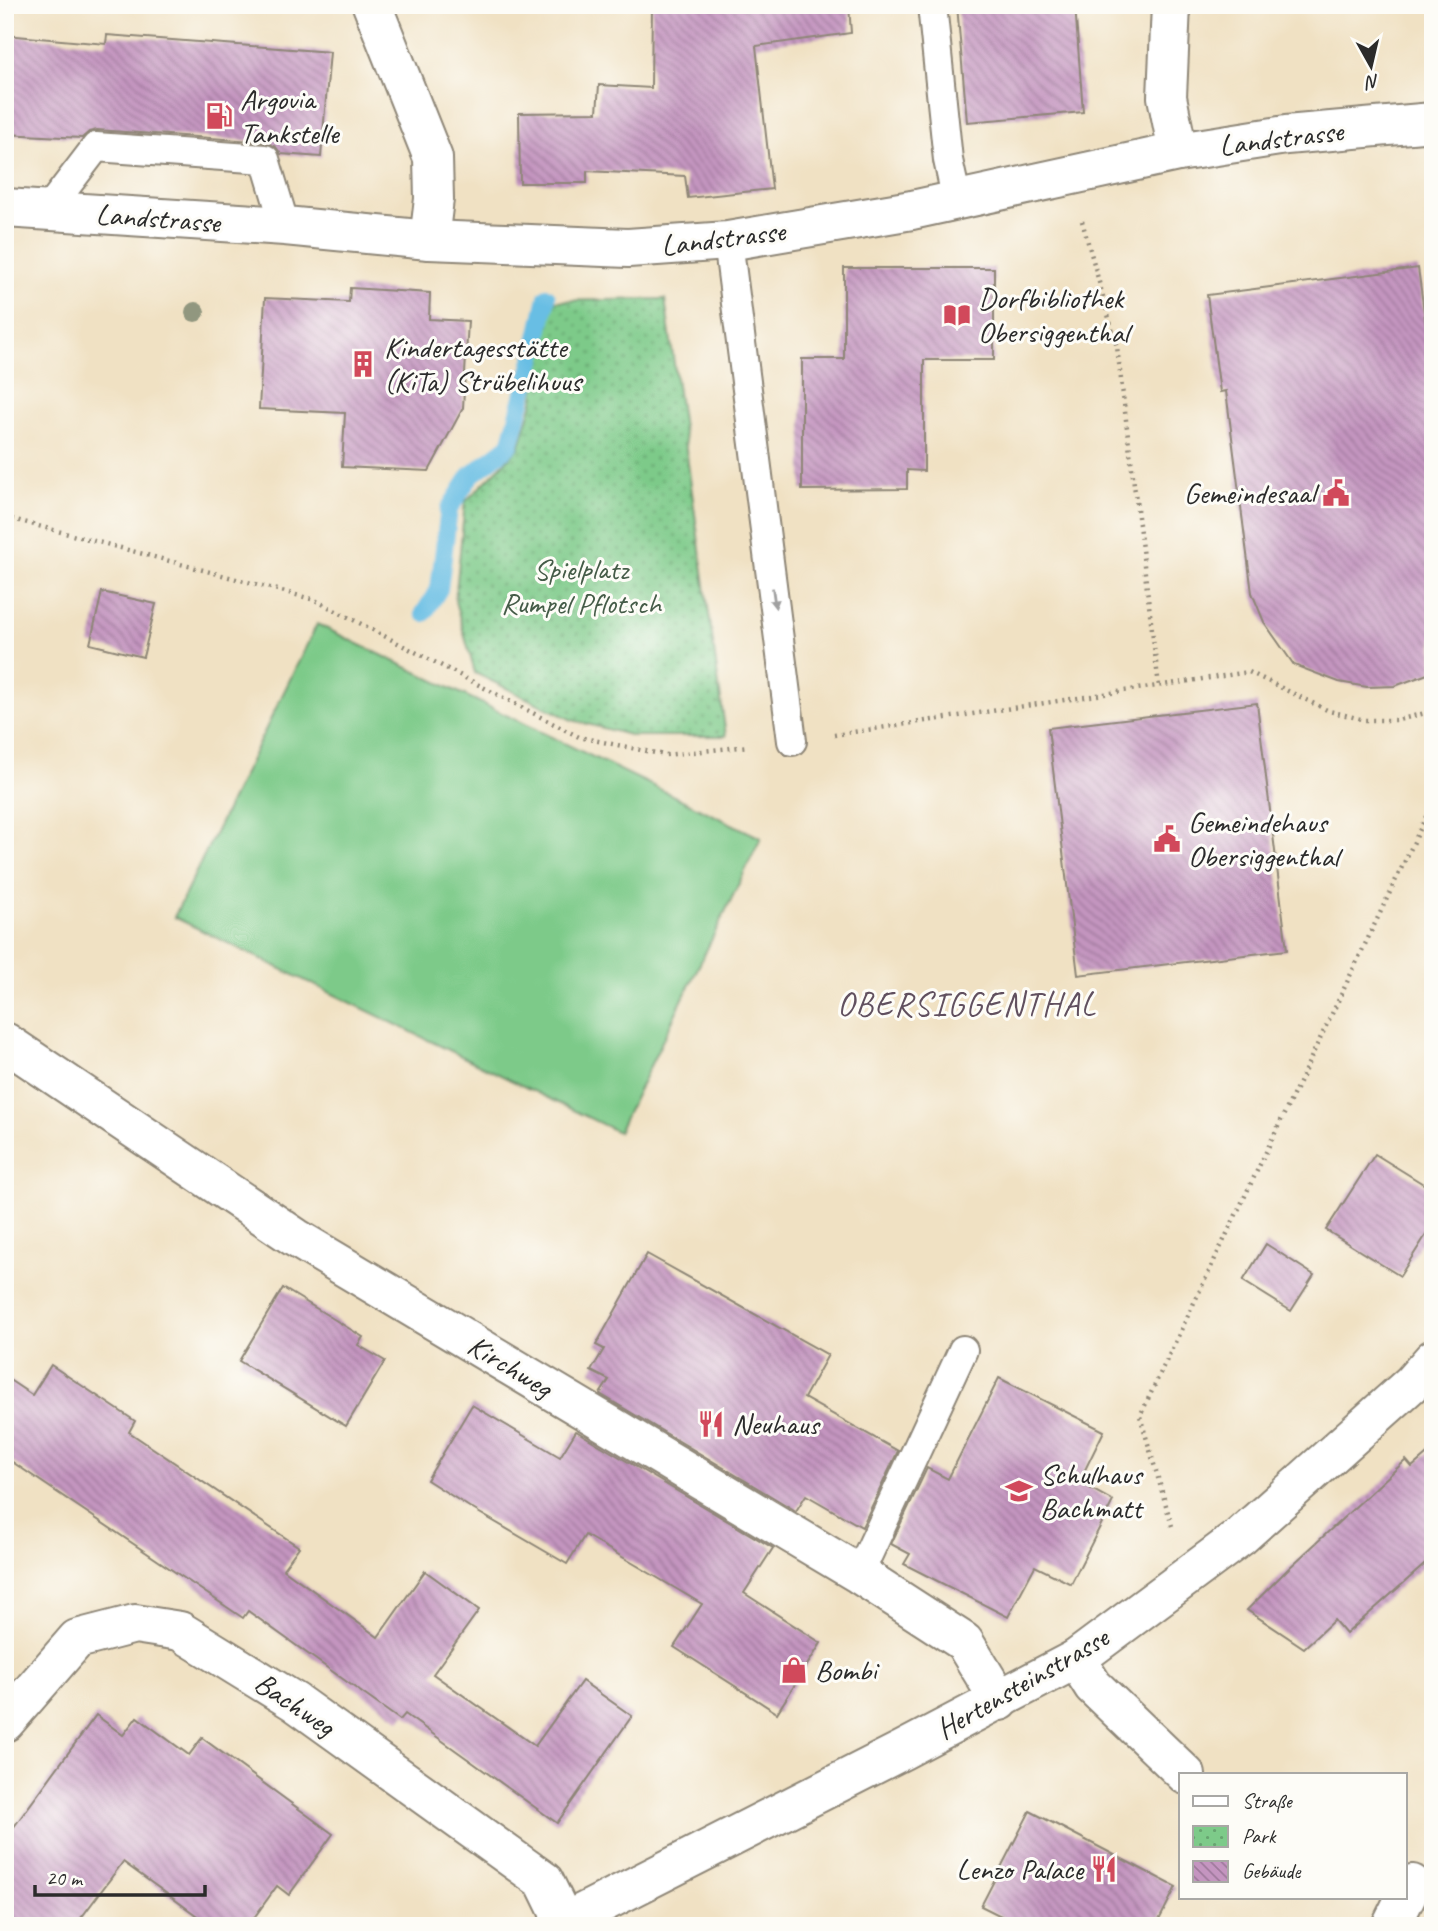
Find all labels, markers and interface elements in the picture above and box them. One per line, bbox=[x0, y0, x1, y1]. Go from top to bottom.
north arrow bbox=[1336, 32, 1406, 102]
text: N bbox=[1363, 69, 1381, 95]
place label: Argovia Tankstelle bbox=[240, 80, 341, 152]
fuel station icon: Argovia Tankstelle bbox=[204, 101, 234, 131]
street label: Landstrasse bbox=[1217, 111, 1347, 164]
street label: Landstrasse bbox=[95, 195, 224, 241]
street label: Landstrasse bbox=[659, 211, 789, 264]
place label: Dorfbibliothek Obersiggenthal bbox=[978, 279, 1134, 351]
library icon: Dorfbibliothek Obersiggenthal bbox=[942, 300, 972, 330]
place label: Kindertagesstätte (KiTa) Strübelihuus bbox=[384, 328, 584, 400]
building icon: Kindertagesstätte (KiTa) Strübelihuus bbox=[348, 349, 378, 379]
place label: Gemeindesaal bbox=[1184, 474, 1320, 512]
public building icon: Gemeindesaal bbox=[1321, 478, 1351, 508]
park label: Spielplatz Rumpel Pflotsch bbox=[501, 550, 663, 622]
one-way arrow bbox=[768, 587, 779, 609]
place label: Gemeindehaus Obersiggenthal bbox=[1188, 803, 1344, 875]
public building icon: Gemeindehaus Obersiggenthal bbox=[1152, 824, 1182, 854]
district label: OBERSIGGENTHAL bbox=[837, 983, 1097, 1025]
street label: Kirchweg bbox=[461, 1326, 561, 1407]
place label: Neuhaus bbox=[732, 1405, 821, 1443]
restaurant icon: Neuhaus bbox=[696, 1409, 726, 1439]
place label: Schulhaus Bachmatt bbox=[1040, 1455, 1145, 1527]
school or university icon: Schulhaus Bachmatt bbox=[1004, 1476, 1034, 1506]
street label: Hertensteinstrasse bbox=[929, 1617, 1117, 1748]
place label: Bombi bbox=[815, 1651, 880, 1689]
shop icon: Bombi bbox=[779, 1655, 809, 1685]
street label: Bachweg bbox=[248, 1663, 344, 1745]
legend bbox=[1179, 1773, 1406, 1899]
text: Straße bbox=[1242, 1788, 1294, 1814]
text: Park bbox=[1242, 1823, 1277, 1849]
place label: Lenzo Palace bbox=[956, 1850, 1085, 1888]
scale bar bbox=[35, 1854, 205, 1898]
restaurant icon: Lenzo Palace bbox=[1089, 1854, 1119, 1884]
text: Gebäude bbox=[1242, 1858, 1301, 1884]
text: 20 m bbox=[46, 1865, 84, 1891]

